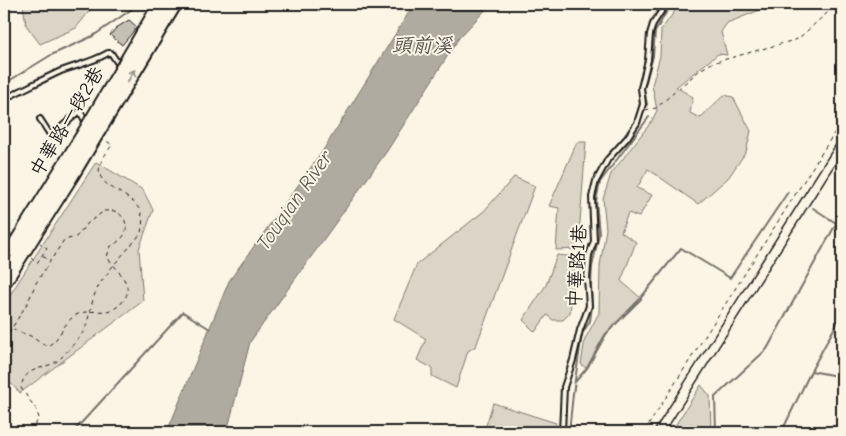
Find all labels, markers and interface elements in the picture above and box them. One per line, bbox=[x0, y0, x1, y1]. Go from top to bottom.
water label: 頭前溪 bbox=[392, 34, 453, 57]
street label: 中華路一段2巷 bbox=[26, 63, 108, 180]
one-way arrow bbox=[126, 69, 136, 83]
water label: Touqian River bbox=[252, 145, 338, 254]
street label: 中華路1巷 bbox=[563, 224, 591, 309]

